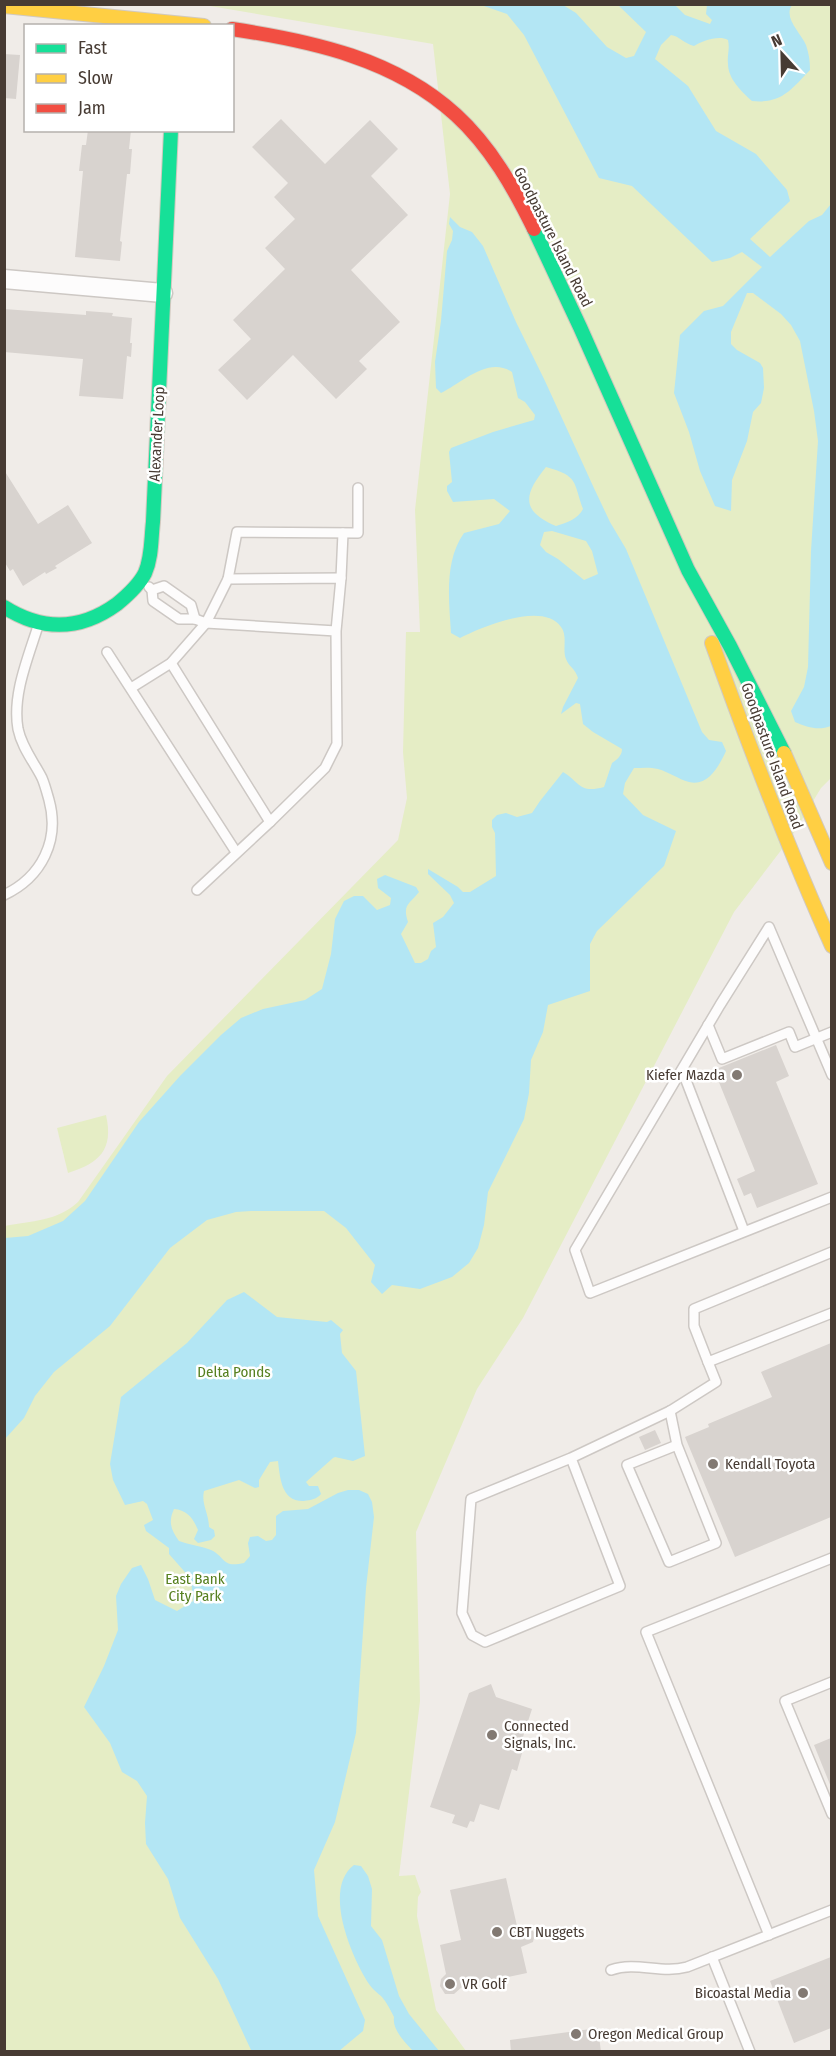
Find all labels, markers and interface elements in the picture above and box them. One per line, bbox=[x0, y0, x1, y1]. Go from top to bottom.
legend bbox=[24, 24, 234, 132]
north arrow bbox=[752, 24, 812, 84]
text: N bbox=[769, 30, 785, 51]
text: Fast bbox=[78, 37, 107, 59]
text: Slow bbox=[78, 67, 113, 89]
text: Jam bbox=[78, 97, 106, 119]
street label: Goodpasture Island Road bbox=[510, 164, 596, 310]
street label: Alexander Loop bbox=[146, 386, 168, 482]
street label: Goodpasture Island Road bbox=[737, 680, 807, 832]
place label: Kiefer Mazda bbox=[646, 1066, 725, 1084]
marker: Kiefer Mazda bbox=[730, 1068, 744, 1082]
park label: Delta Ponds bbox=[197, 1363, 271, 1381]
place label: Kendall Toyota bbox=[725, 1455, 815, 1473]
marker: Kendall Toyota bbox=[706, 1457, 720, 1471]
park label: East Bank City Park bbox=[165, 1570, 225, 1605]
place label: Connected Signals, Inc. bbox=[504, 1717, 576, 1752]
marker: Connected Signals, Inc. bbox=[485, 1728, 499, 1742]
place label: CBT Nuggets bbox=[509, 1923, 585, 1941]
marker: CBT Nuggets bbox=[490, 1925, 504, 1939]
place label: VR Golf bbox=[462, 1975, 508, 1993]
marker: VR Golf bbox=[443, 1977, 457, 1991]
place label: Bicoastal Media bbox=[695, 1984, 791, 2002]
marker: Bicoastal Media bbox=[796, 1986, 810, 2000]
place label: Oregon Medical Group bbox=[588, 2025, 724, 2043]
marker: Oregon Medical Group bbox=[569, 2027, 583, 2041]

